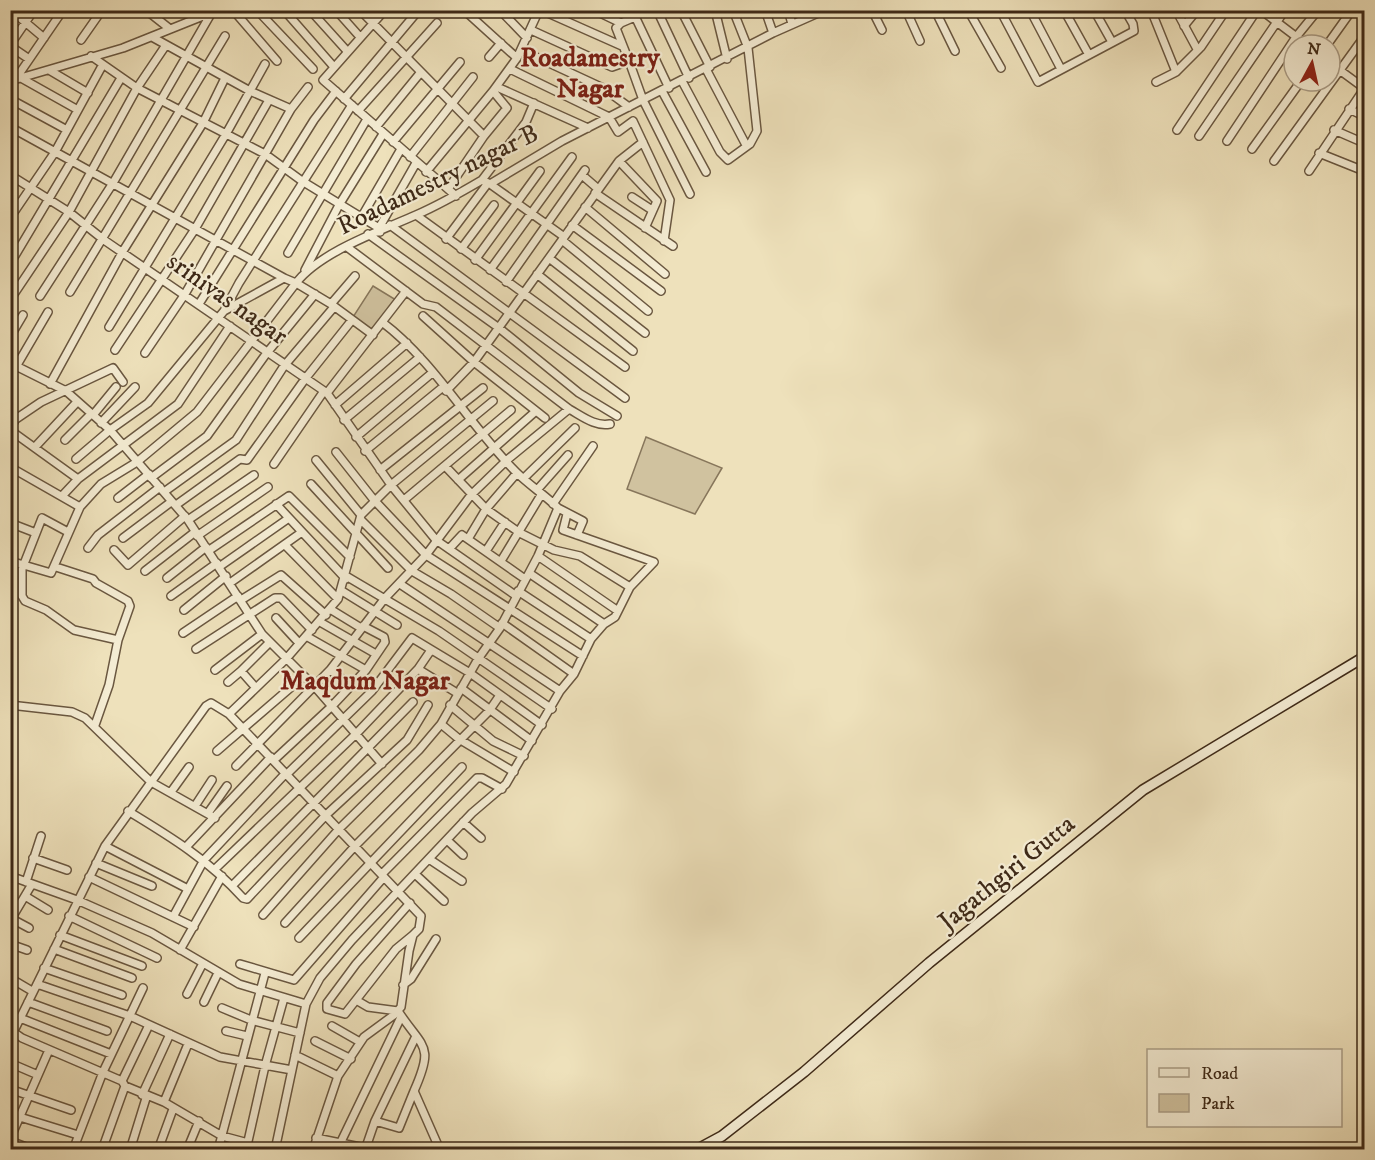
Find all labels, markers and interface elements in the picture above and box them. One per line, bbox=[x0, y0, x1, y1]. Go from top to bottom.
north arrow bbox=[1282, 33, 1342, 93]
text: N bbox=[1306, 38, 1322, 60]
district label: Roadamestry Nagar bbox=[520, 41, 661, 106]
street label: Roadamestry nagar B bbox=[332, 117, 544, 243]
street label: srinivas nagar bbox=[160, 245, 294, 353]
district label: Maqdum Nagar bbox=[280, 664, 451, 698]
street label: Jagathgiri Gutta bbox=[930, 808, 1082, 939]
legend bbox=[1147, 1049, 1342, 1127]
text: Road bbox=[1201, 1063, 1238, 1085]
text: Park bbox=[1201, 1093, 1235, 1115]

